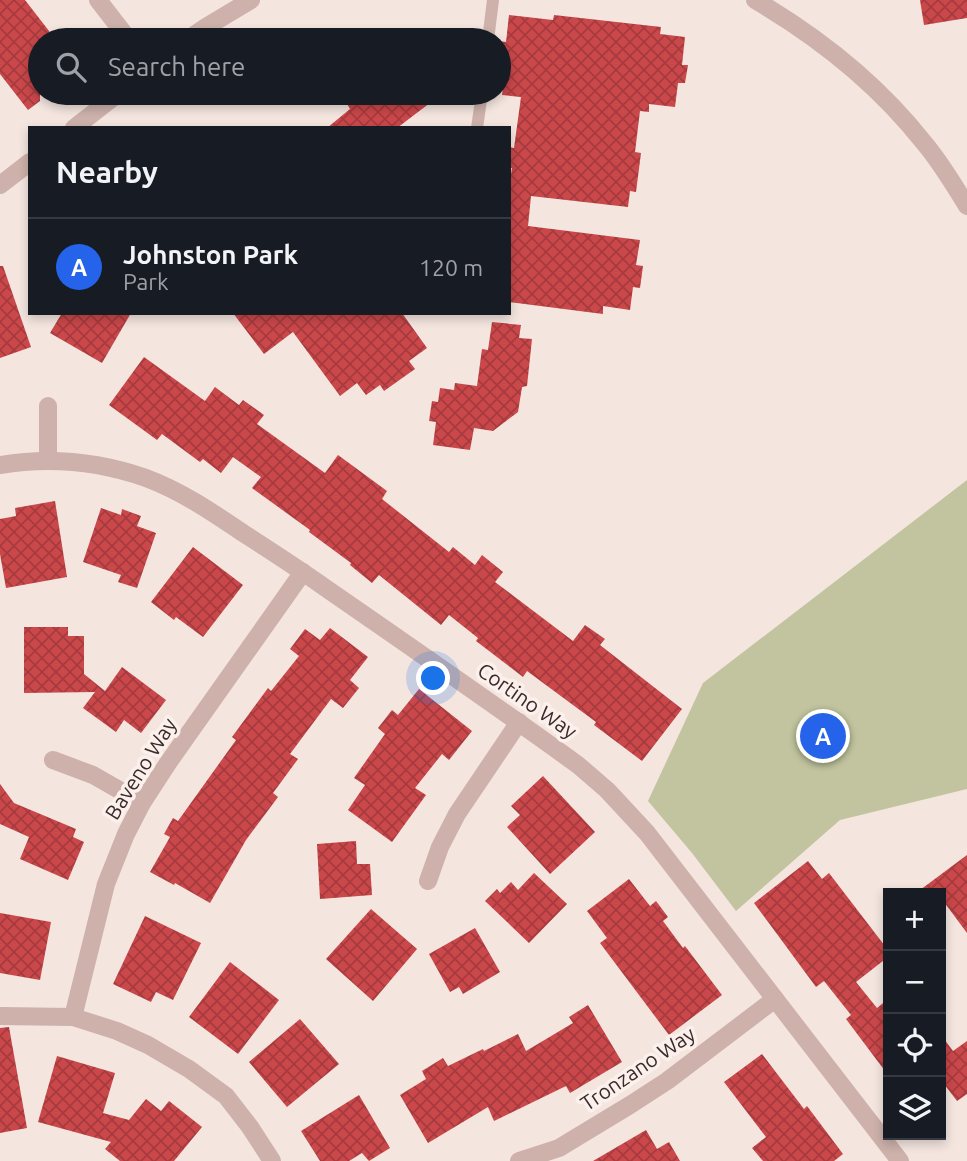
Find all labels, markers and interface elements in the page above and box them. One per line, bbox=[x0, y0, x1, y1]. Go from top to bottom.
search box bbox=[28, 28, 511, 105]
icon: search bbox=[52, 48, 90, 86]
text: Search here bbox=[108, 52, 245, 81]
text: Nearby bbox=[56, 155, 158, 189]
text: Johnston Park bbox=[123, 240, 298, 269]
text: A bbox=[71, 255, 87, 280]
text: 120 m bbox=[419, 255, 483, 280]
text: Park bbox=[123, 269, 169, 294]
street label: Cortino Way bbox=[473, 657, 582, 743]
your location bbox=[416, 661, 450, 695]
pin: A bbox=[800, 710, 846, 762]
street label: Baveno Way bbox=[100, 713, 181, 824]
map controls bbox=[883, 888, 946, 1140]
button: + bbox=[883, 888, 946, 951]
button: − bbox=[883, 951, 946, 1014]
button: locate bbox=[883, 1014, 946, 1077]
street label: Tronzano Way bbox=[576, 1021, 699, 1115]
button: layers bbox=[883, 1077, 946, 1140]

